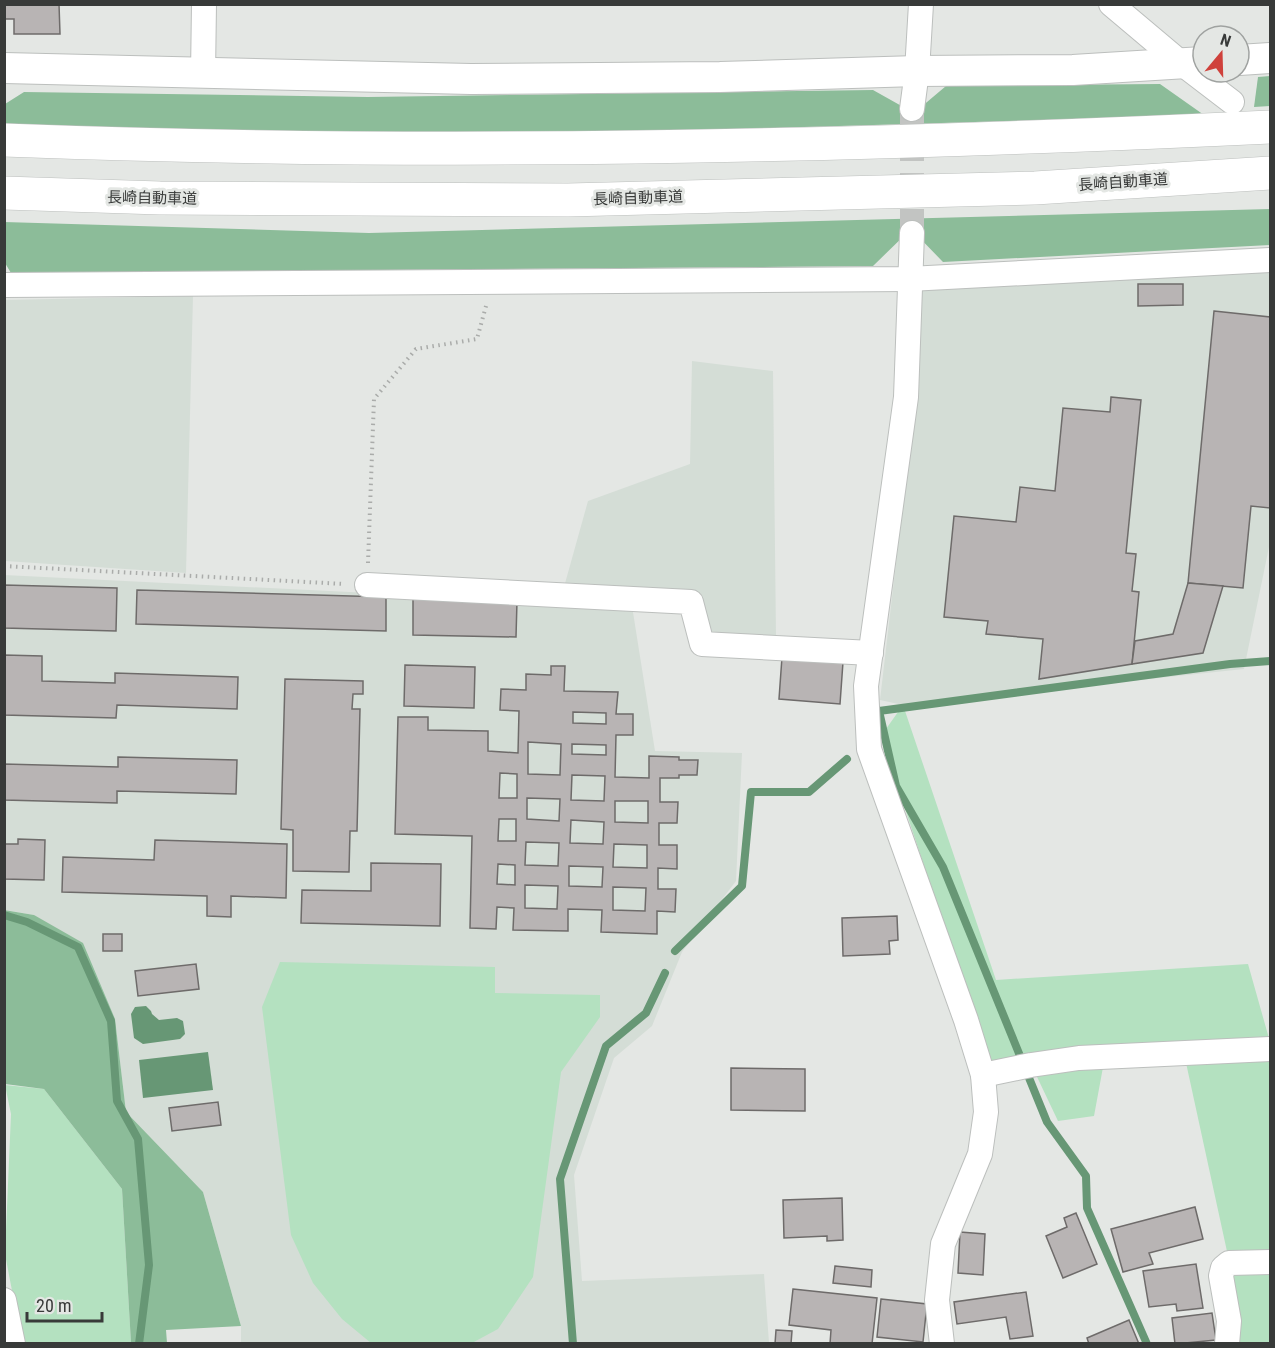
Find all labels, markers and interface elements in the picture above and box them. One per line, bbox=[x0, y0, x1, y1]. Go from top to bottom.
north arrow bbox=[1191, 24, 1251, 84]
text: N bbox=[1218, 30, 1233, 51]
street label: 長崎自動車道 bbox=[1077, 170, 1169, 194]
street label: 長崎自動車道 bbox=[593, 187, 683, 209]
street label: 長崎自動車道 bbox=[107, 188, 197, 208]
scale bar bbox=[27, 1285, 102, 1323]
text: 20 m bbox=[36, 1295, 71, 1316]

